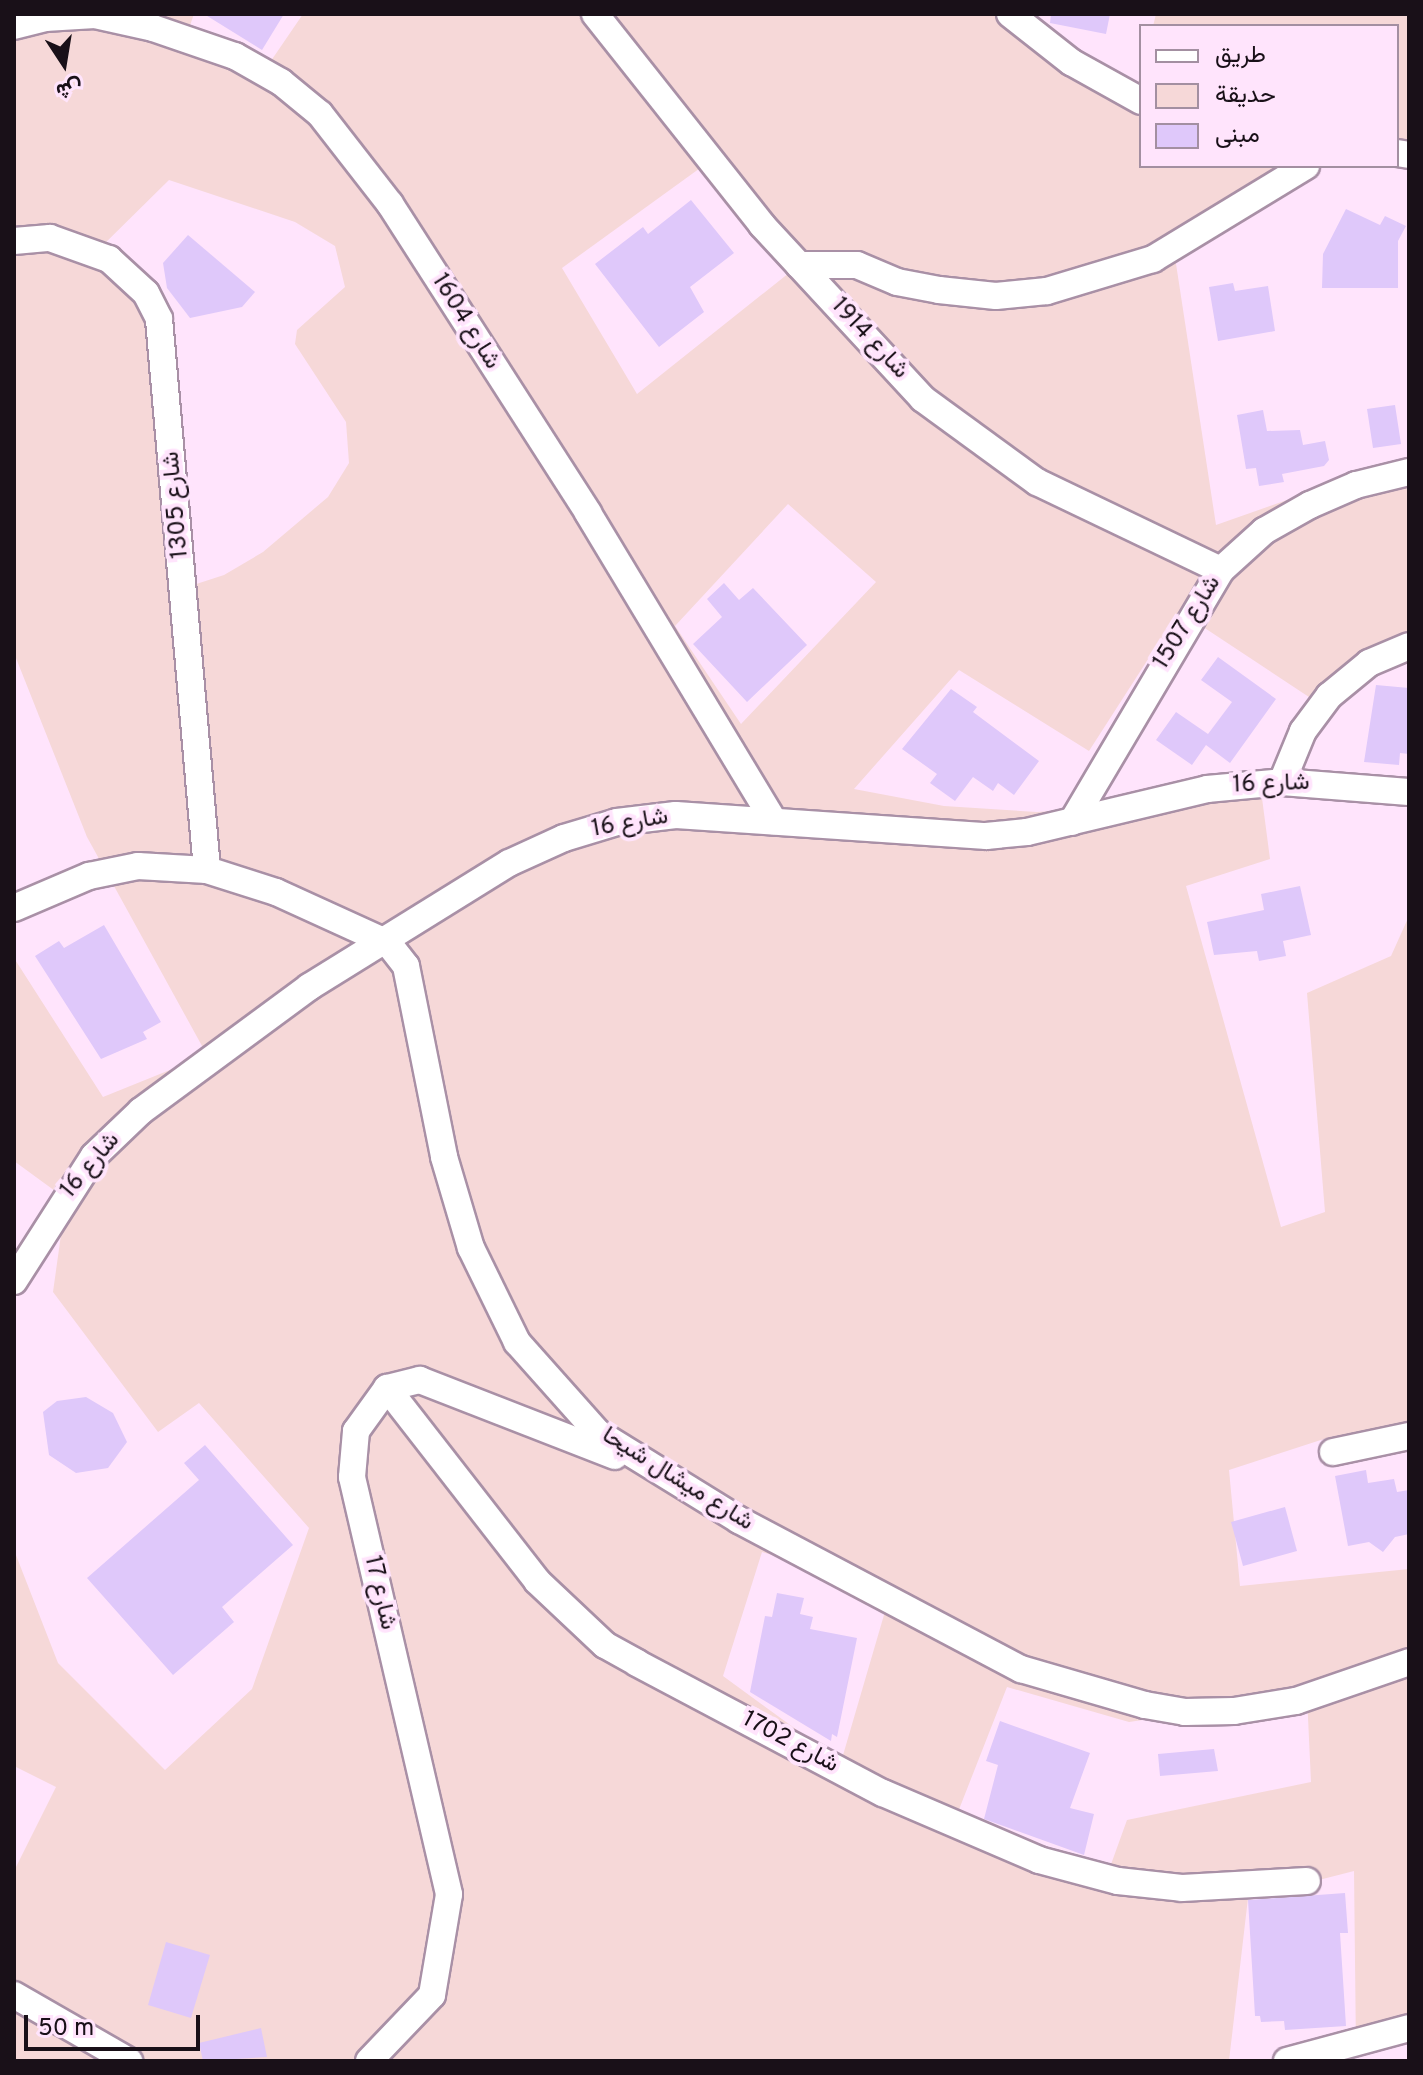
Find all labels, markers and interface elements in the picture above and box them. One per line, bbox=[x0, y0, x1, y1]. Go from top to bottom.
north arrow bbox=[24, 24, 104, 104]
legend bbox=[1139, 24, 1399, 168]
text: طريق bbox=[1215, 41, 1266, 71]
text: ش bbox=[53, 72, 85, 104]
text: حديقة bbox=[1215, 81, 1276, 111]
text: مبنى bbox=[1215, 121, 1260, 151]
street label: شارع 1604 bbox=[424, 269, 506, 375]
street label: شارع 1914 bbox=[824, 292, 914, 386]
street label: شارع 1305 bbox=[158, 450, 196, 560]
street label: شارع 1507 bbox=[1148, 571, 1228, 675]
street label: شارع 16 bbox=[1232, 769, 1310, 801]
street label: شارع 16 bbox=[589, 803, 671, 845]
street label: شارع 16 bbox=[55, 1127, 127, 1205]
street label: شارع ميشال شيحا bbox=[596, 1422, 758, 1538]
street label: شارع 17 bbox=[357, 1553, 401, 1633]
street label: شارع 1702 bbox=[737, 1706, 843, 1780]
scale bar bbox=[28, 1999, 204, 2049]
text: 50 m bbox=[38, 2014, 94, 2044]

